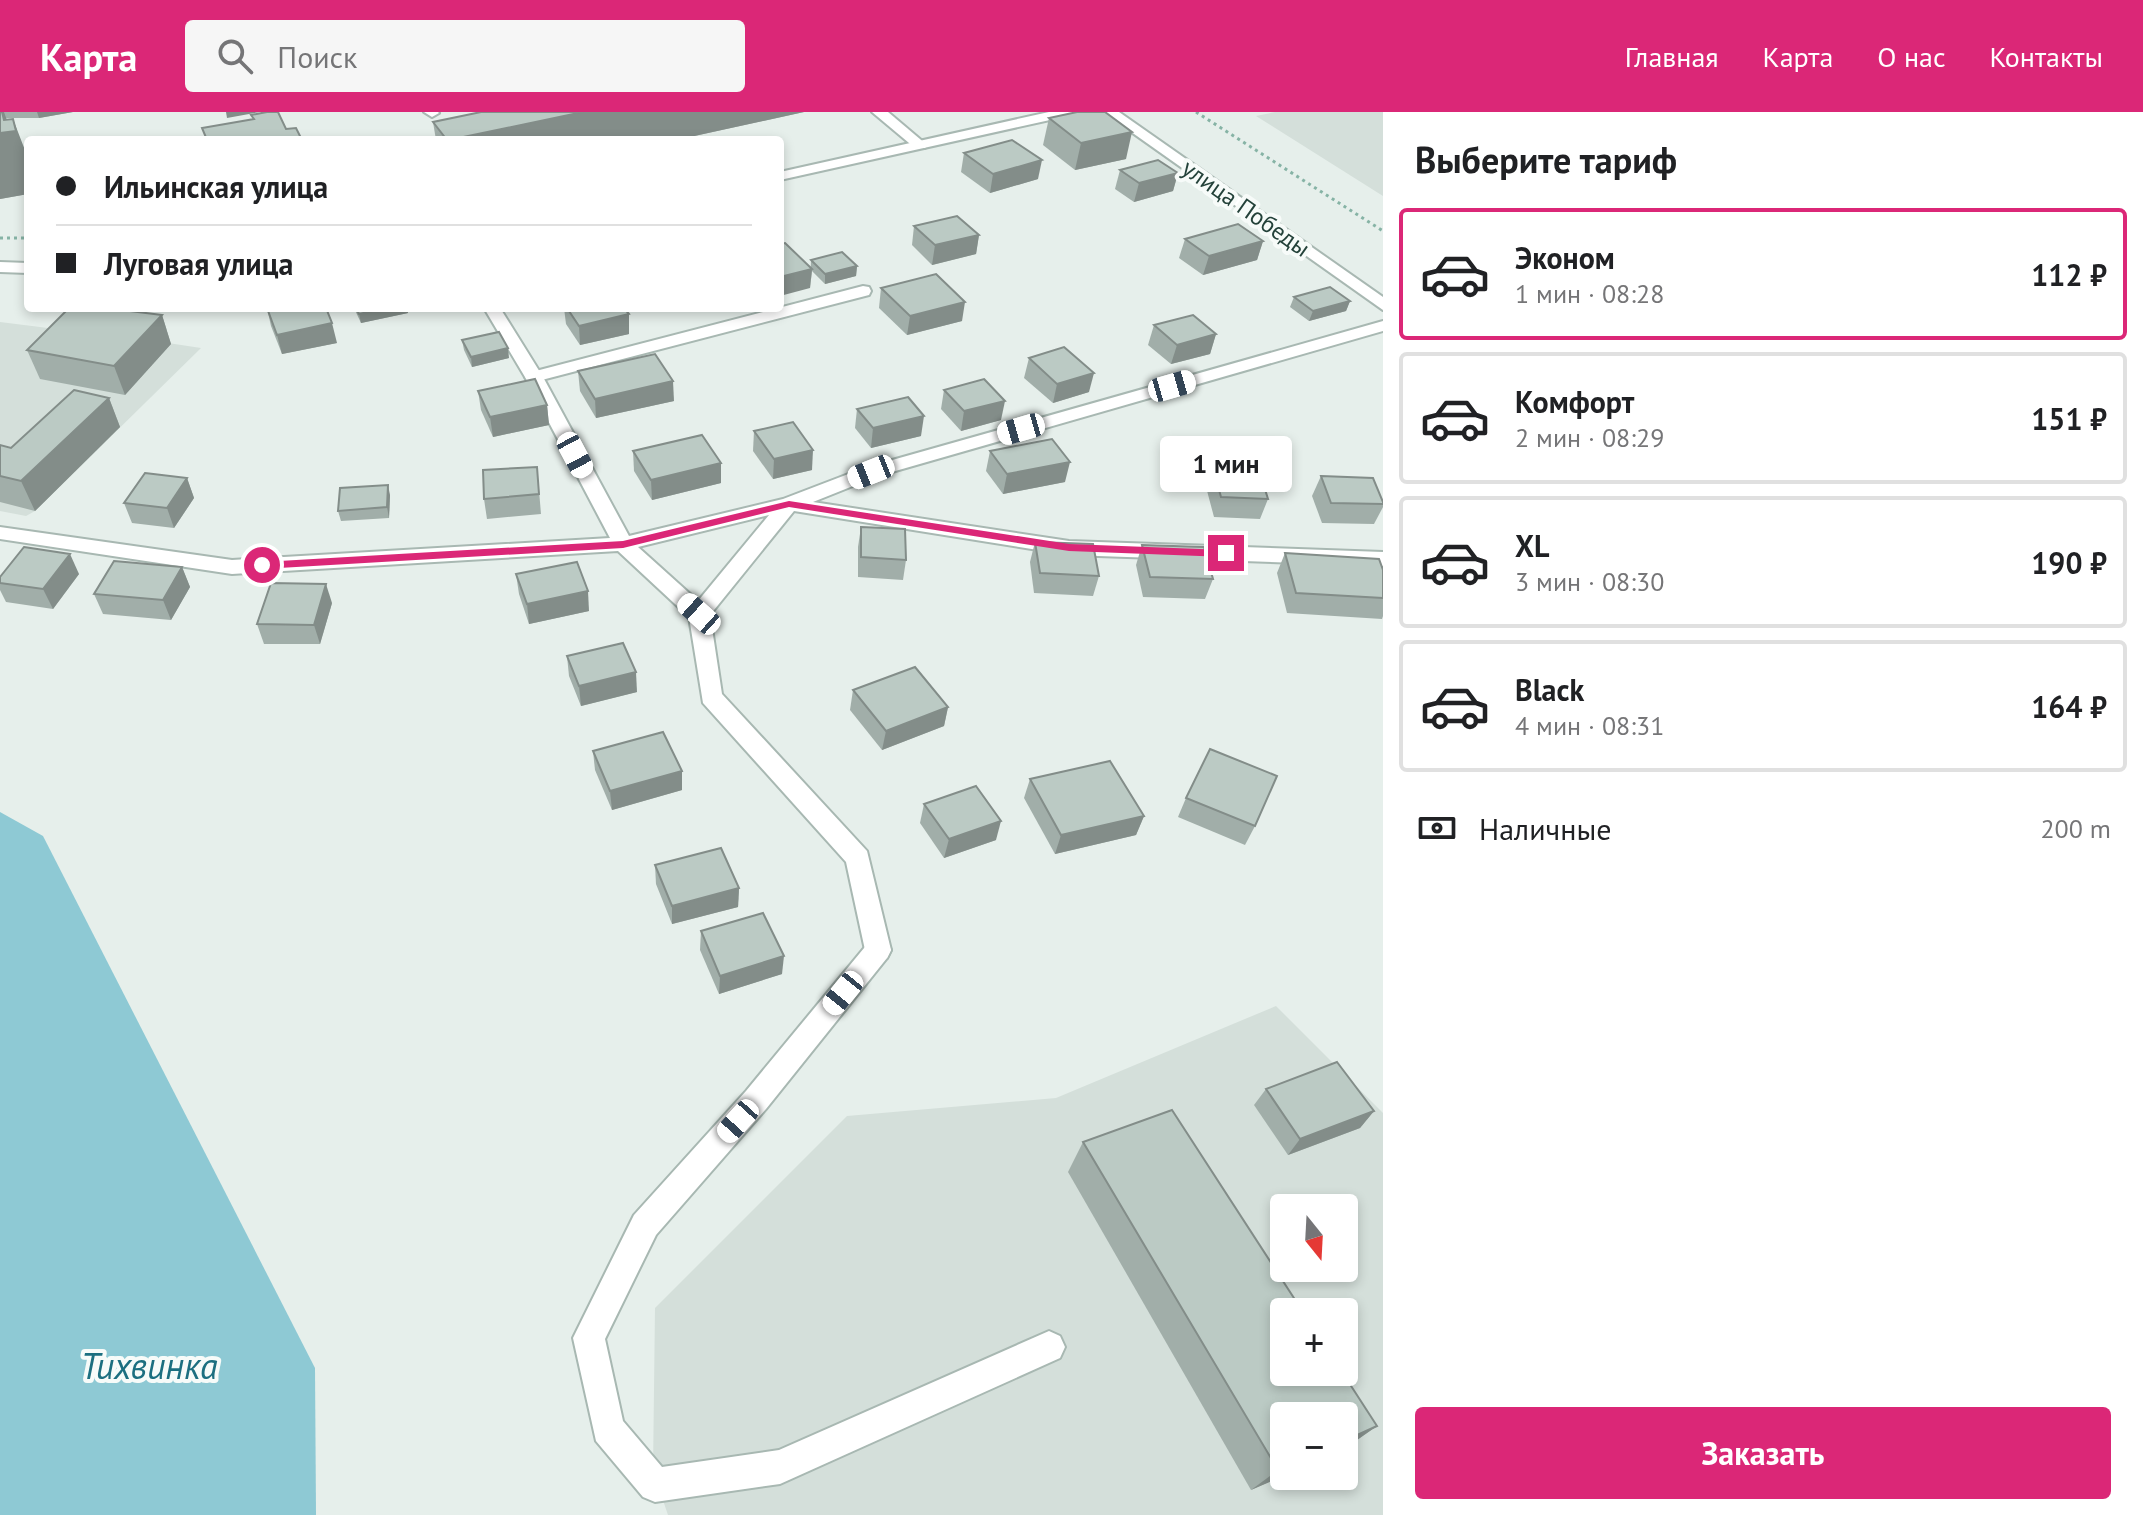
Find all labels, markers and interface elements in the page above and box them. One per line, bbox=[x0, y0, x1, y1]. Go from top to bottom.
search box bbox=[185, 20, 745, 92]
text: Карта bbox=[40, 32, 137, 81]
icon: search bbox=[213, 34, 257, 78]
text: Поиск bbox=[277, 37, 357, 76]
text: Главная bbox=[1625, 38, 1719, 75]
text: Карта bbox=[1763, 38, 1833, 75]
text: О нас bbox=[1877, 38, 1946, 75]
text: Контакты bbox=[1990, 38, 2103, 75]
text: Выберите тариф bbox=[1415, 136, 1677, 183]
street label: улица Победы bbox=[1176, 152, 1316, 264]
text: Ильинская улица bbox=[104, 167, 328, 206]
icon: car bbox=[1419, 238, 1491, 310]
text: Эконом bbox=[1515, 238, 1615, 277]
text: Луговая улица bbox=[104, 244, 293, 283]
text: 112 ₽ bbox=[2031, 255, 2107, 294]
text: 1 мин · 08:28 bbox=[1515, 277, 1664, 310]
car bbox=[1146, 368, 1198, 404]
icon: car bbox=[1419, 382, 1491, 454]
text: Комфорт bbox=[1515, 382, 1634, 421]
text: 151 ₽ bbox=[2031, 399, 2107, 438]
car bbox=[995, 411, 1047, 447]
text: 2 мин · 08:29 bbox=[1515, 421, 1664, 454]
car bbox=[553, 428, 597, 482]
callout: 1 мин bbox=[1160, 437, 1292, 493]
text: 1 мин bbox=[1193, 447, 1259, 480]
car bbox=[844, 452, 898, 492]
icon: car bbox=[1419, 526, 1491, 598]
text: XL bbox=[1515, 526, 1549, 565]
route end bbox=[1208, 535, 1244, 571]
text: 190 ₽ bbox=[2031, 543, 2107, 582]
route start bbox=[244, 547, 280, 583]
text: 3 мин · 08:30 bbox=[1515, 565, 1664, 598]
car bbox=[673, 589, 725, 639]
icon: car bbox=[1419, 670, 1491, 742]
text: Black bbox=[1515, 670, 1584, 709]
text: 164 ₽ bbox=[2031, 687, 2107, 726]
text: 4 мин · 08:31 bbox=[1515, 709, 1664, 742]
icon: cash bbox=[1415, 806, 1459, 850]
text: Наличные bbox=[1479, 809, 1611, 848]
text: 200 m bbox=[2040, 812, 2111, 845]
car bbox=[819, 967, 867, 1019]
car bbox=[713, 1095, 763, 1147]
north arrow bbox=[1270, 1194, 1358, 1282]
map controls bbox=[1270, 1194, 1358, 1490]
button: + bbox=[1270, 1298, 1358, 1386]
water label: Тихвинка bbox=[81, 1342, 218, 1389]
button: − bbox=[1270, 1402, 1358, 1490]
button: Заказать bbox=[1415, 1407, 2111, 1499]

